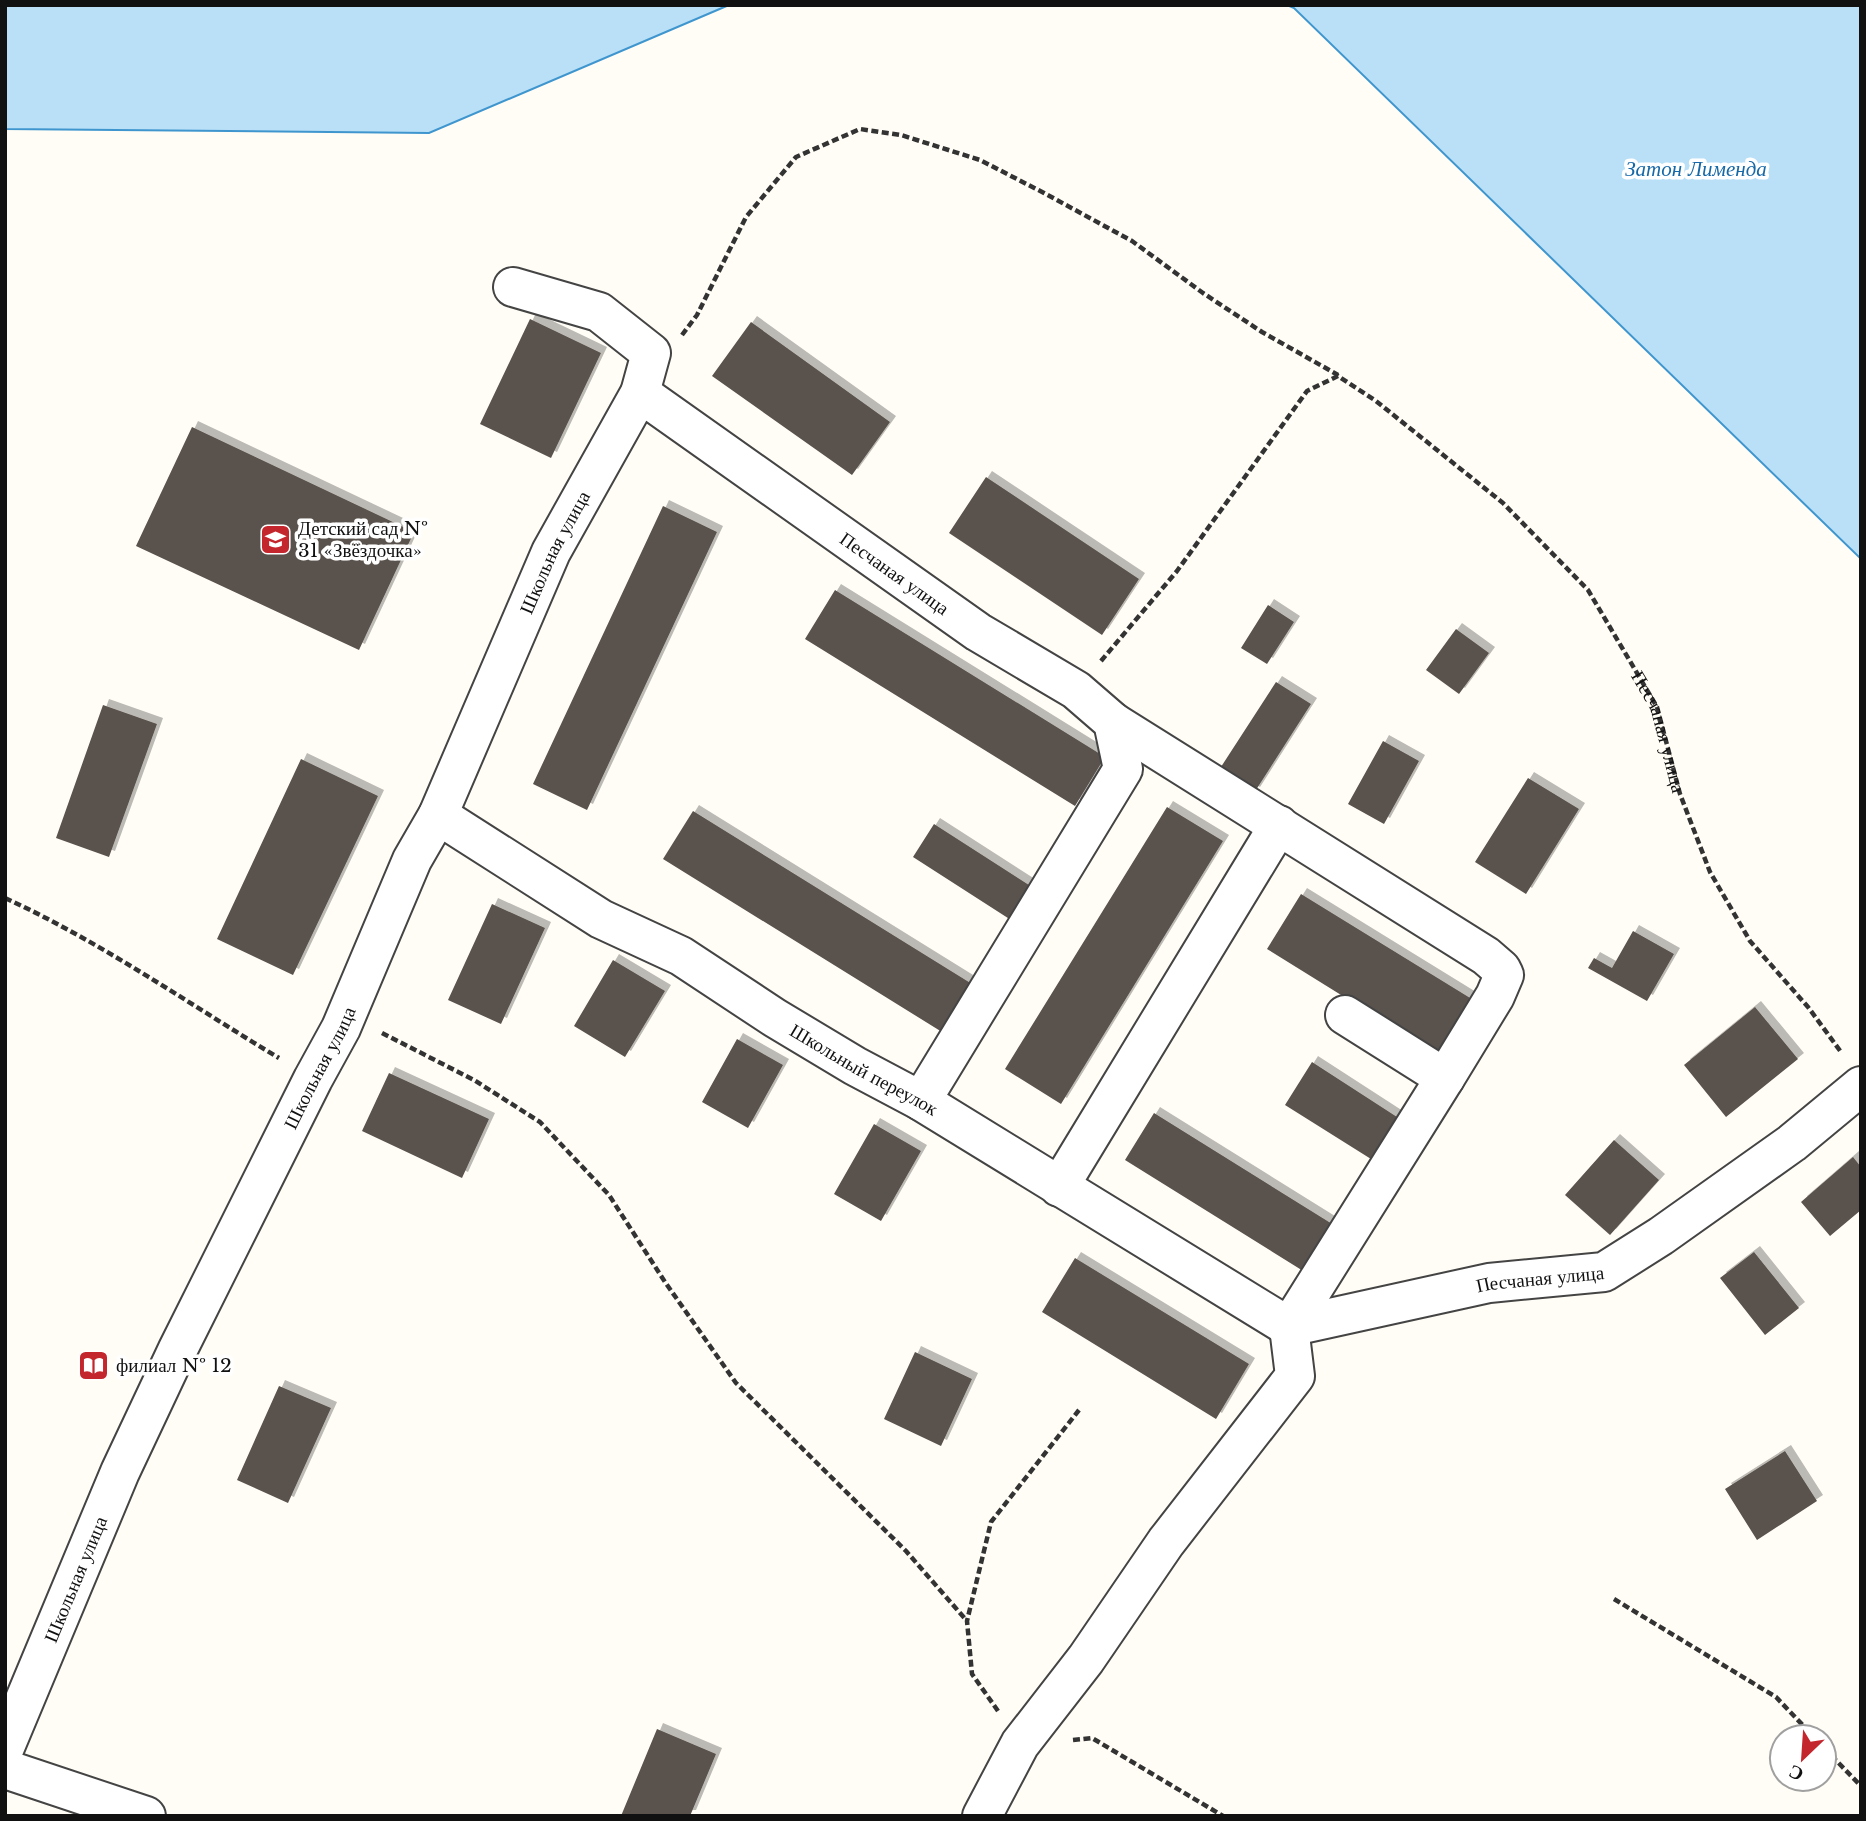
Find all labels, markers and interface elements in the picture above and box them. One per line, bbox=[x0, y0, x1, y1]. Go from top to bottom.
water label: Затон Лименда bbox=[1625, 156, 1767, 182]
street label: Школьная улица bbox=[515, 486, 595, 617]
place label: Детский сад № 31 «Звёздочка» bbox=[298, 517, 428, 562]
school or university icon: Детский сад № 31 «Звёздочка» bbox=[258, 522, 292, 556]
street label: Песчаная улица bbox=[835, 527, 954, 620]
street label: Песчаная улица bbox=[1626, 667, 1690, 796]
street label: Школьная улица bbox=[279, 1003, 361, 1133]
street label: Школьный переулок bbox=[786, 1019, 943, 1121]
street label: Песчаная улица bbox=[1474, 1261, 1606, 1298]
library icon: филиал № 12 bbox=[76, 1348, 110, 1382]
place label: филиал № 12 bbox=[116, 1354, 232, 1377]
street label: Школьная улица bbox=[39, 1512, 112, 1646]
north arrow bbox=[1768, 1723, 1838, 1793]
text: С bbox=[1785, 1760, 1807, 1786]

